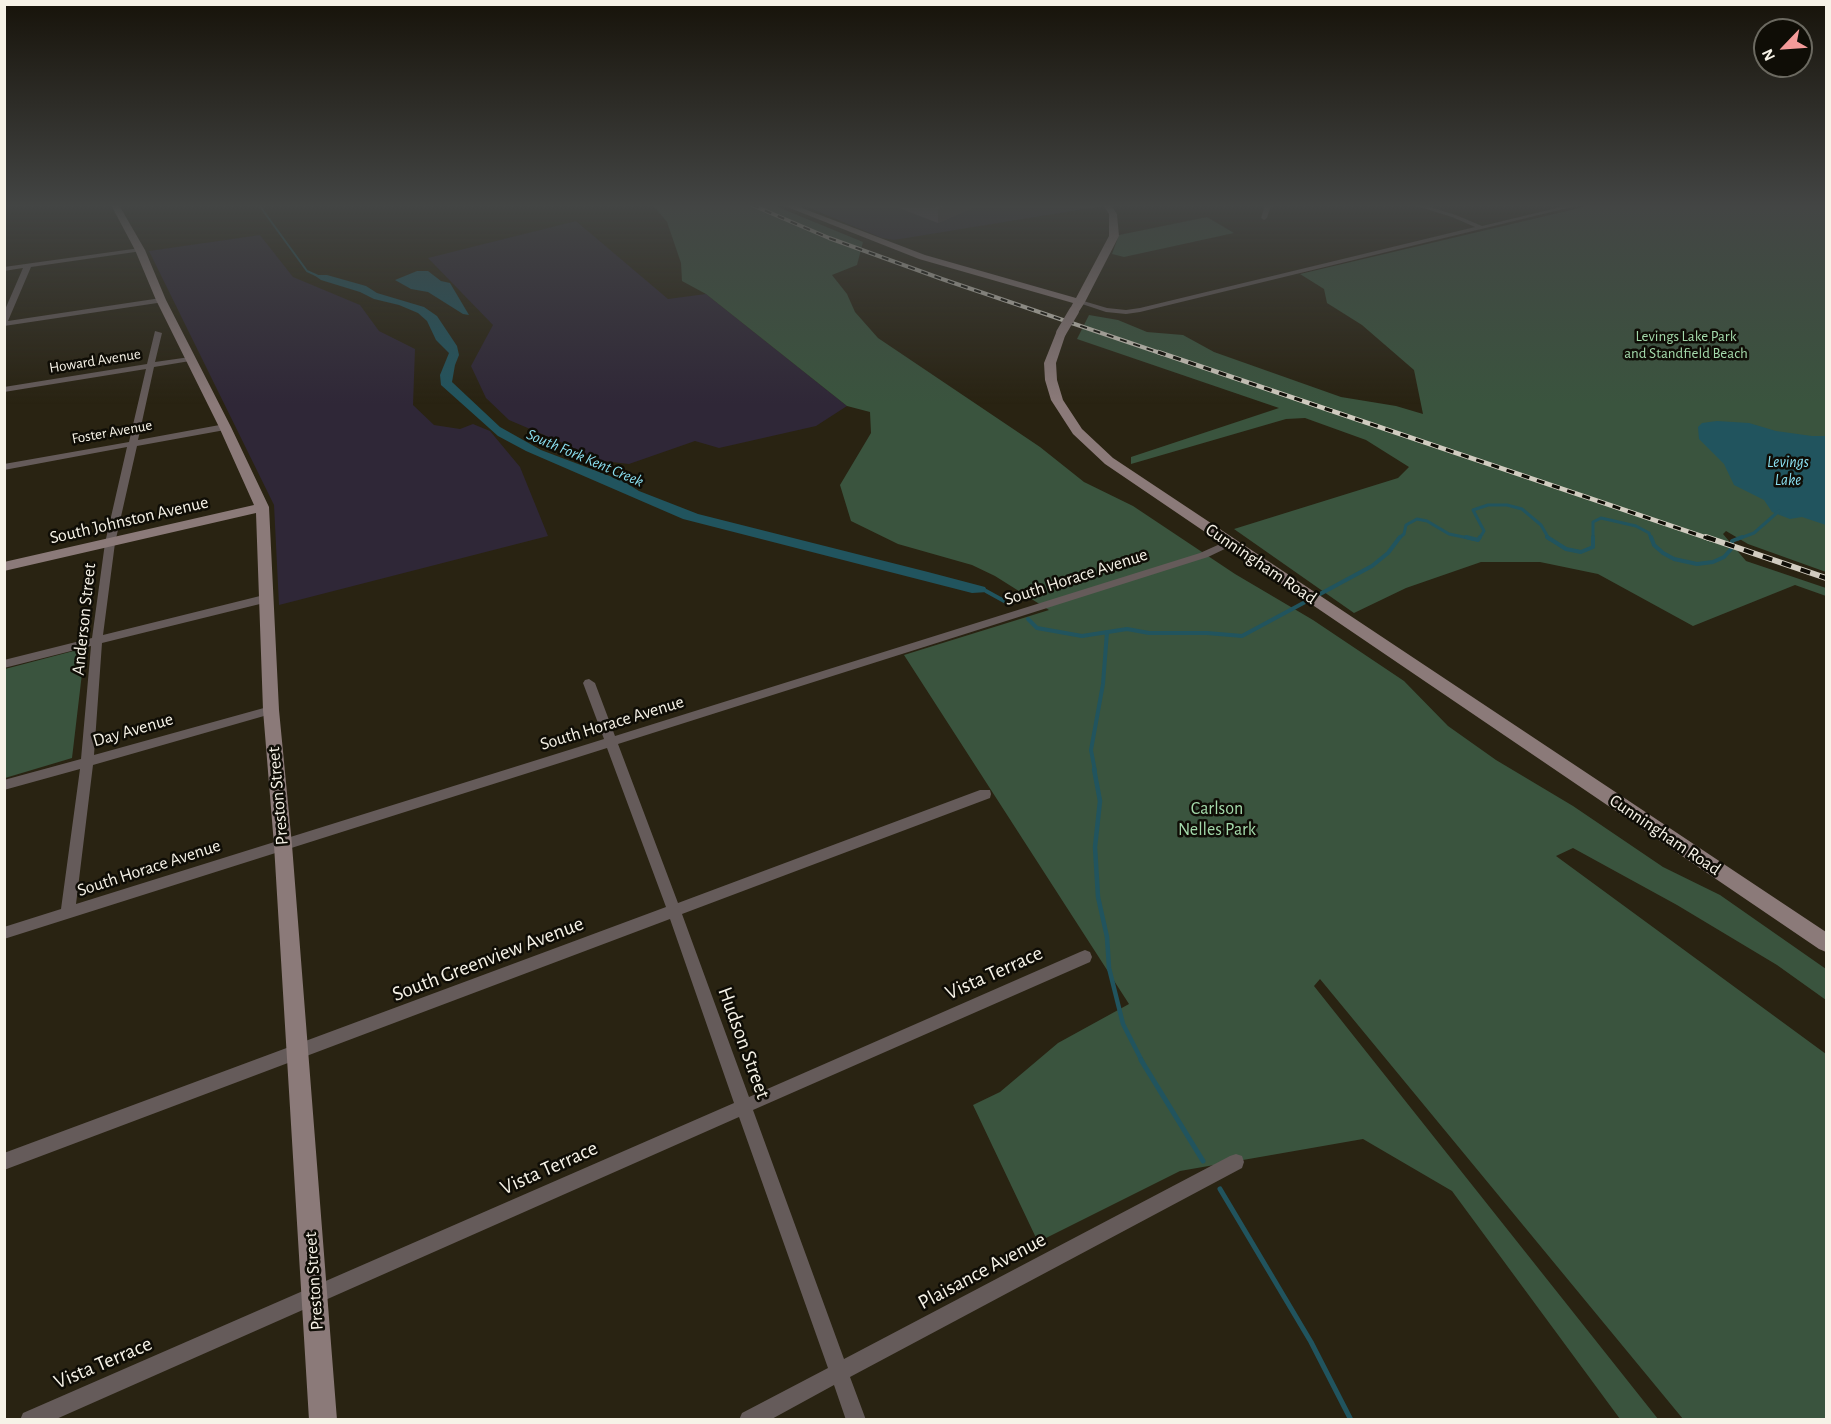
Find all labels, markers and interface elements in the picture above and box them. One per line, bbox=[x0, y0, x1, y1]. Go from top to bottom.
north arrow bbox=[1753, 18, 1813, 78]
text: N bbox=[1759, 46, 1778, 63]
park label: Levings Lake Park and Standfield Beach bbox=[1624, 327, 1748, 362]
street label: Howard Avenue bbox=[48, 345, 142, 377]
street label: Foster Avenue bbox=[70, 416, 154, 448]
water label: South Fork Kent Creek bbox=[524, 425, 646, 491]
water label: Levings Lake bbox=[1767, 452, 1809, 490]
street label: South Johnston Avenue bbox=[48, 491, 210, 549]
street label: Cunningham Road bbox=[1201, 519, 1321, 609]
street label: South Horace Avenue bbox=[1002, 544, 1150, 610]
street label: Anderson Street bbox=[67, 562, 101, 676]
street label: South Horace Avenue bbox=[537, 691, 687, 755]
street label: Day Avenue bbox=[90, 708, 176, 752]
street label: Preston Street bbox=[263, 746, 293, 846]
street label: Cunningham Road bbox=[1605, 790, 1725, 880]
park label: Carlson Nelles Park bbox=[1178, 798, 1256, 840]
street label: South Horace Avenue bbox=[75, 835, 223, 901]
street label: South Greenview Avenue bbox=[389, 911, 587, 1007]
street label: Vista Terrace bbox=[941, 940, 1047, 1006]
street label: Hudson Street bbox=[712, 984, 776, 1102]
street label: Vista Terrace bbox=[496, 1135, 602, 1201]
street label: Plaisance Avenue bbox=[914, 1227, 1050, 1315]
street label: Preston Street bbox=[300, 1231, 328, 1331]
street label: Vista Terrace bbox=[50, 1331, 156, 1395]

